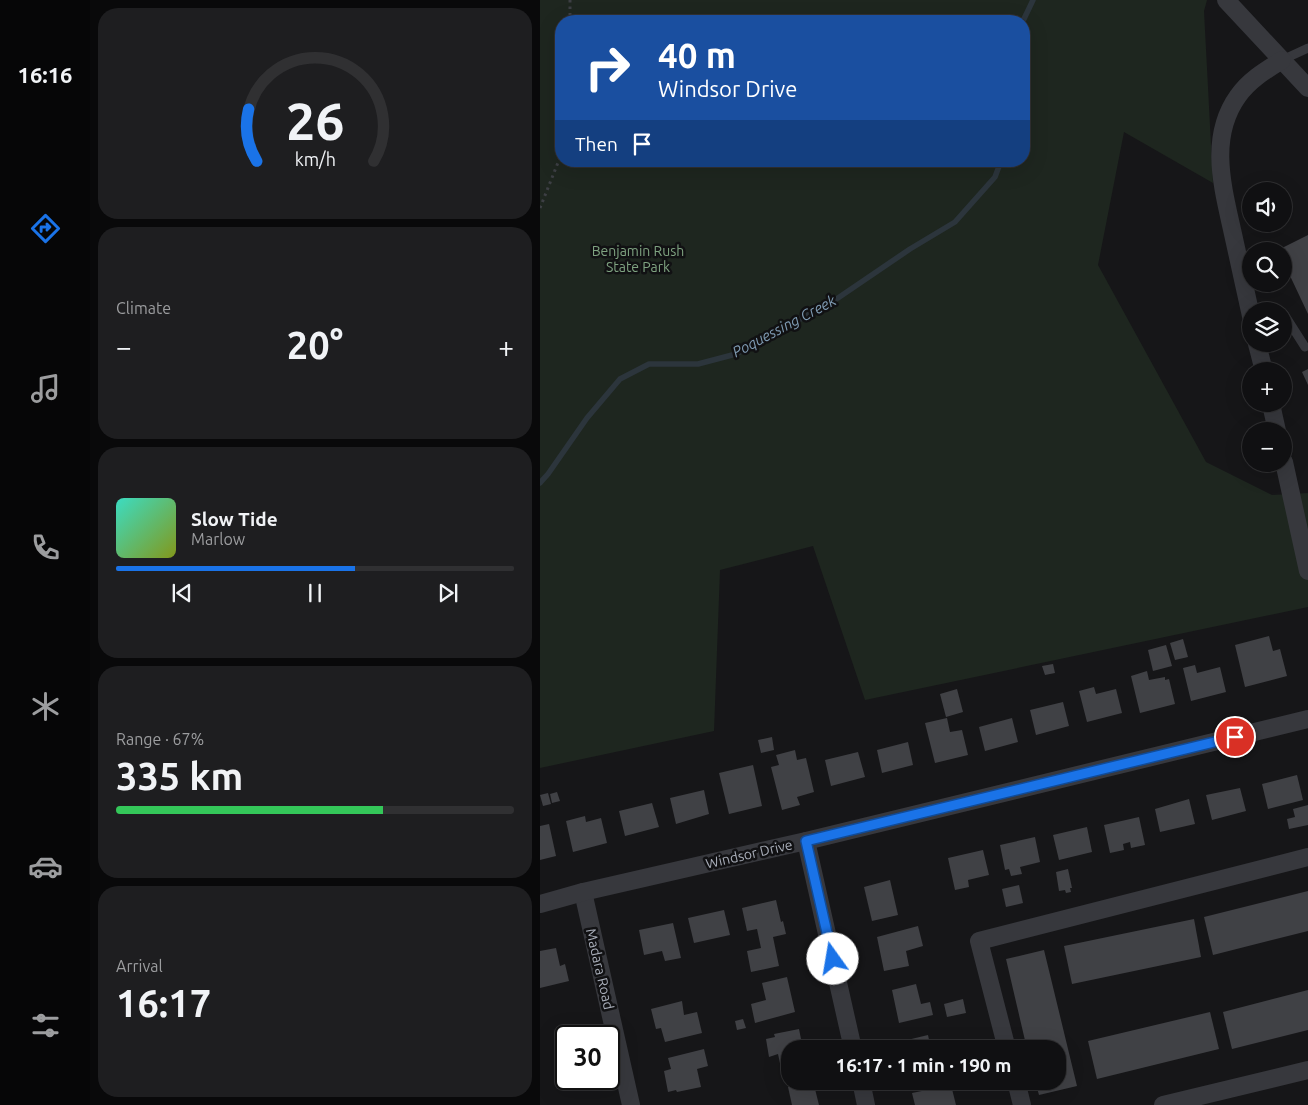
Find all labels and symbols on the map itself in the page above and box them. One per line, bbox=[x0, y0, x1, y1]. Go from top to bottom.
park label: Benjamin Rush State Park bbox=[592, 243, 684, 275]
water label: Poquessing Creek bbox=[729, 291, 839, 360]
pin bbox=[1214, 716, 1256, 758]
street label: Windsor Drive bbox=[704, 836, 794, 872]
street label: Madara Road bbox=[583, 927, 617, 1011]
position arrow bbox=[806, 932, 858, 984]
speed limit sign: 30 bbox=[555, 1025, 620, 1090]

